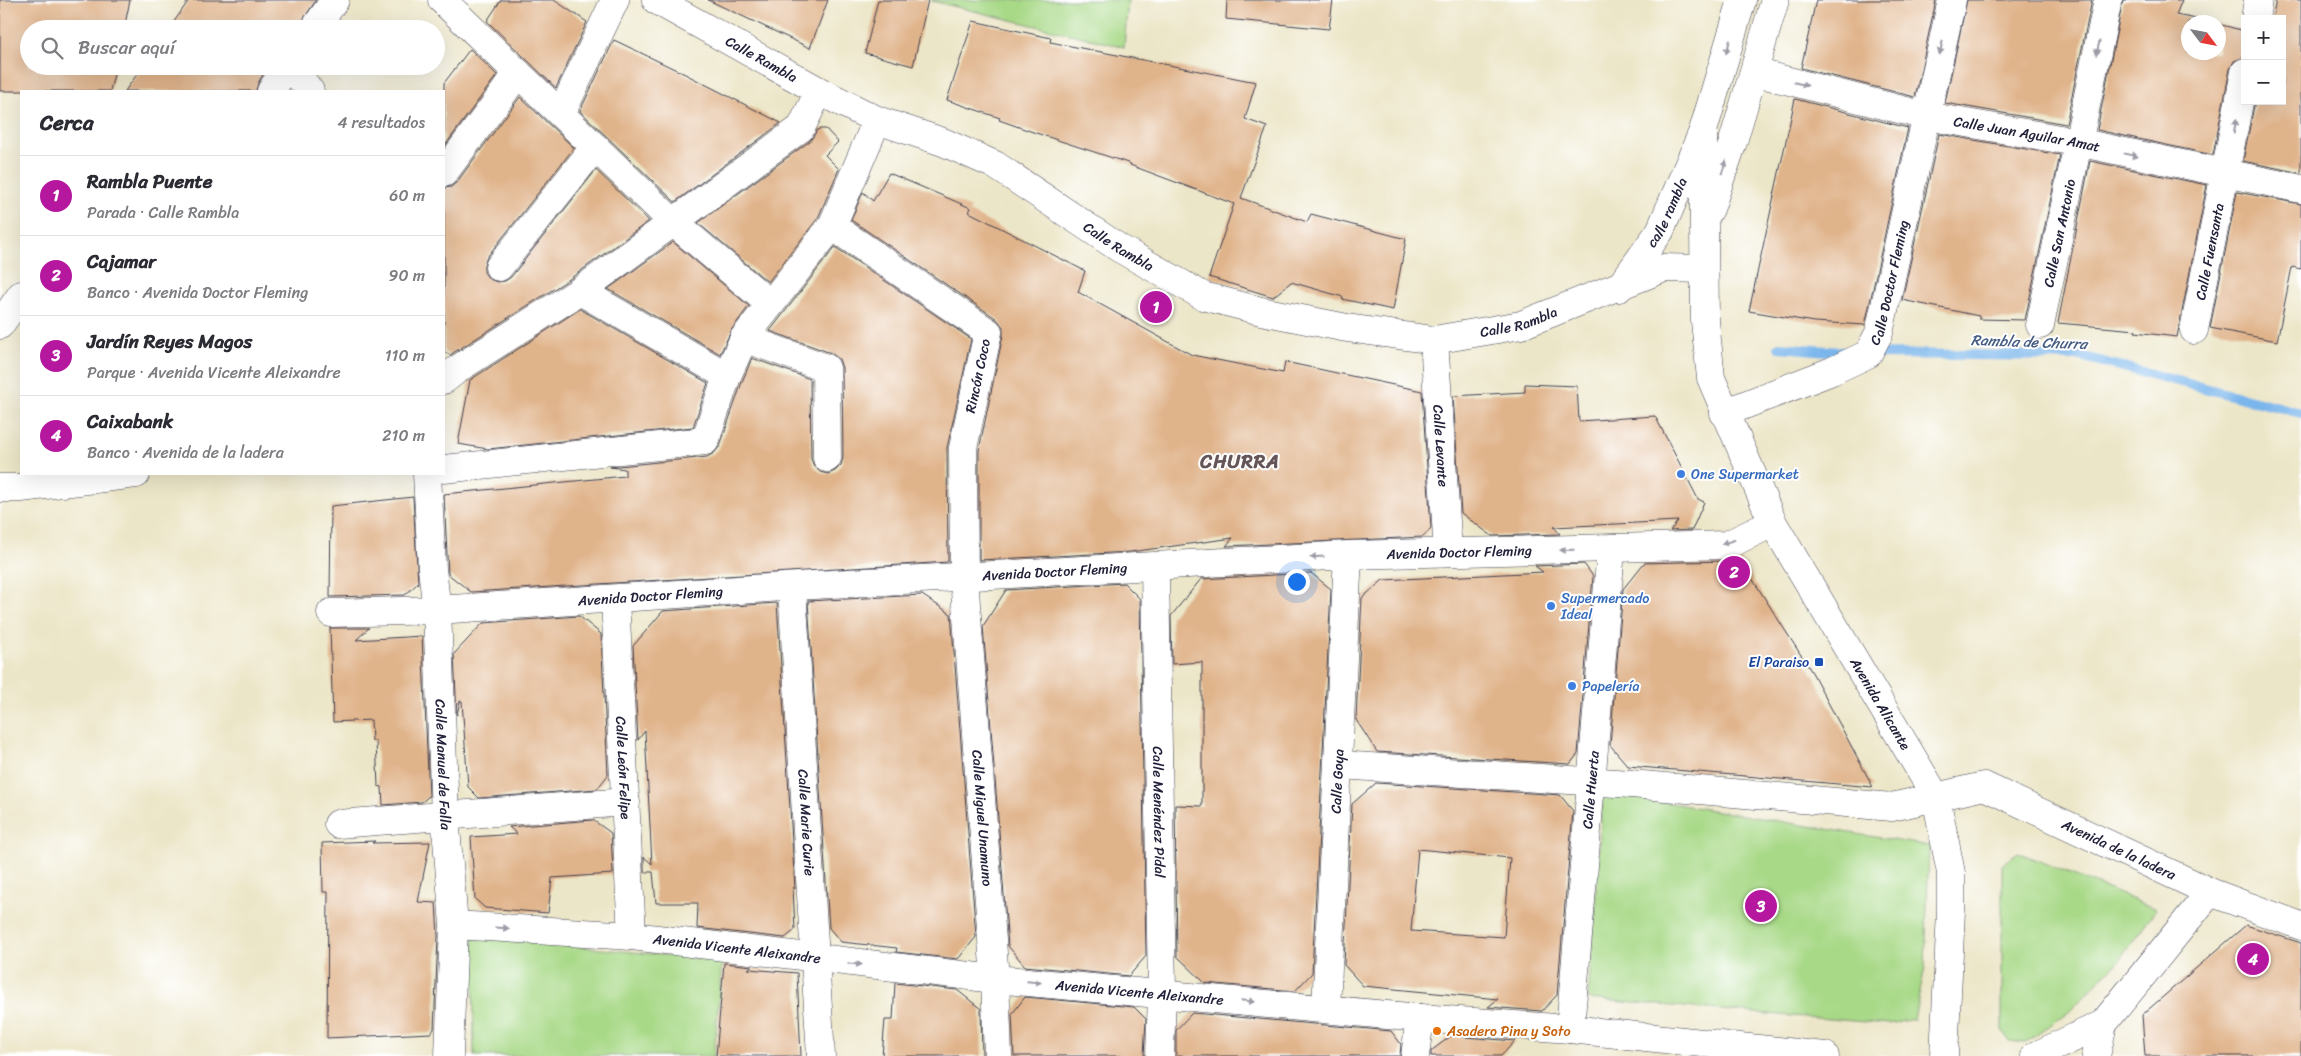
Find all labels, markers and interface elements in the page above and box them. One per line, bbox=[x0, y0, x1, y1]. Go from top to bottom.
north arrow bbox=[2181, 15, 2226, 60]
map controls bbox=[2241, 15, 2286, 105]
button: + bbox=[2241, 15, 2286, 60]
search box bbox=[20, 20, 445, 75]
street label: Calle Rambla bbox=[721, 29, 803, 89]
text: Buscar aquí bbox=[78, 31, 175, 64]
icon: search bbox=[38, 34, 66, 62]
one-way arrow bbox=[1723, 39, 1731, 54]
one-way arrow bbox=[1937, 40, 1945, 56]
one-way arrow bbox=[2093, 40, 2101, 56]
button: − bbox=[2241, 60, 2286, 105]
one-way arrow bbox=[1793, 80, 1808, 88]
text: Cerca bbox=[40, 104, 94, 142]
text: 4 resultados bbox=[337, 108, 425, 137]
street label: Calle Juan Aguilar Amat bbox=[1952, 108, 2102, 159]
one-way arrow bbox=[2231, 118, 2239, 134]
one-way arrow bbox=[2123, 151, 2139, 159]
one-way arrow bbox=[1721, 159, 1729, 174]
text: Rambla Puente bbox=[87, 165, 213, 198]
street label: calle rambla bbox=[1640, 173, 1694, 253]
street label: Calle San Antonio bbox=[2036, 176, 2083, 289]
text: 1 bbox=[53, 181, 59, 210]
text: 60 m bbox=[389, 181, 425, 210]
text: Parada · Calle Rambla bbox=[87, 198, 239, 227]
street label: Calle Fuensanta bbox=[2188, 201, 2231, 302]
street label: Calle Rambla bbox=[1078, 215, 1159, 278]
street label: Calle Doctor Fleming bbox=[1862, 218, 1916, 350]
text: Cajamar bbox=[87, 245, 156, 278]
text: 2 bbox=[51, 261, 61, 290]
text: 90 m bbox=[389, 261, 425, 290]
text: Banco · Avenida Doctor Fleming bbox=[87, 278, 308, 307]
pin: 1 bbox=[1140, 288, 1172, 326]
street label: Calle Rambla bbox=[1478, 299, 1561, 344]
text: Jardín Reyes Magos bbox=[87, 325, 252, 358]
water label: Rambla de Churra bbox=[1971, 327, 2090, 357]
street label: Rincón Coco bbox=[958, 337, 998, 415]
text: 3 bbox=[52, 341, 60, 370]
text: 110 m bbox=[385, 341, 425, 370]
text: Parque · Avenida Vicente Aleixandre bbox=[87, 358, 341, 387]
street label: Calle Levante bbox=[1426, 404, 1456, 488]
text: Caixabank bbox=[87, 405, 173, 438]
text: 4 bbox=[51, 421, 61, 450]
text: 210 m bbox=[382, 421, 425, 450]
text: Banco · Avenida de la ladera bbox=[87, 438, 284, 467]
district label: CHURRA bbox=[1199, 445, 1280, 478]
place label: One Supermarket bbox=[1691, 462, 1799, 487]
marker: One Supermarket bbox=[1675, 468, 1687, 480]
street label: Avenida Doctor Fleming bbox=[1385, 538, 1532, 567]
one-way arrow bbox=[1721, 539, 1736, 547]
one-way arrow bbox=[1558, 546, 1574, 554]
pin: 2 bbox=[1718, 553, 1750, 591]
one-way arrow bbox=[1308, 554, 1324, 562]
street label: Avenida Doctor Fleming bbox=[981, 555, 1128, 588]
your location bbox=[1284, 569, 1310, 595]
street label: Avenida Doctor Fleming bbox=[576, 579, 724, 613]
place label: Supermercado Ideal bbox=[1560, 586, 1649, 627]
marker: Supermercado Ideal bbox=[1545, 600, 1557, 612]
place label: El Paraiso bbox=[1749, 650, 1809, 675]
street label: Avenida Alicante bbox=[1843, 652, 1918, 755]
marker: El Paraiso bbox=[1813, 656, 1825, 668]
place label: Papelería bbox=[1582, 674, 1639, 699]
marker: Papelería bbox=[1566, 680, 1578, 692]
street label: Calle Manuel de Falla bbox=[428, 698, 459, 832]
street label: Calle León Felipe bbox=[608, 716, 639, 820]
street label: Calle Menéndez Pidal bbox=[1145, 746, 1173, 879]
street label: Calle Goya bbox=[1323, 748, 1351, 814]
street label: Calle Miguel Unamuno bbox=[965, 749, 1000, 887]
street label: Calle Huerta bbox=[1575, 749, 1606, 830]
street label: Calle Marie Curie bbox=[791, 768, 822, 877]
street label: Avenida de la ladera bbox=[2057, 811, 2181, 887]
pin: 3 bbox=[1745, 887, 1777, 925]
one-way arrow bbox=[494, 925, 510, 933]
street label: Avenida Vicente Aleixandre bbox=[651, 926, 822, 971]
pin: 4 bbox=[2237, 940, 2269, 978]
one-way arrow bbox=[847, 960, 863, 968]
street label: Avenida Vicente Aleixandre bbox=[1053, 972, 1225, 1012]
one-way arrow bbox=[1026, 978, 1042, 986]
one-way arrow bbox=[1241, 997, 1257, 1005]
place label: Asadero Pina y Soto bbox=[1446, 1019, 1571, 1044]
marker: Asadero Pina y Soto bbox=[1431, 1025, 1443, 1037]

